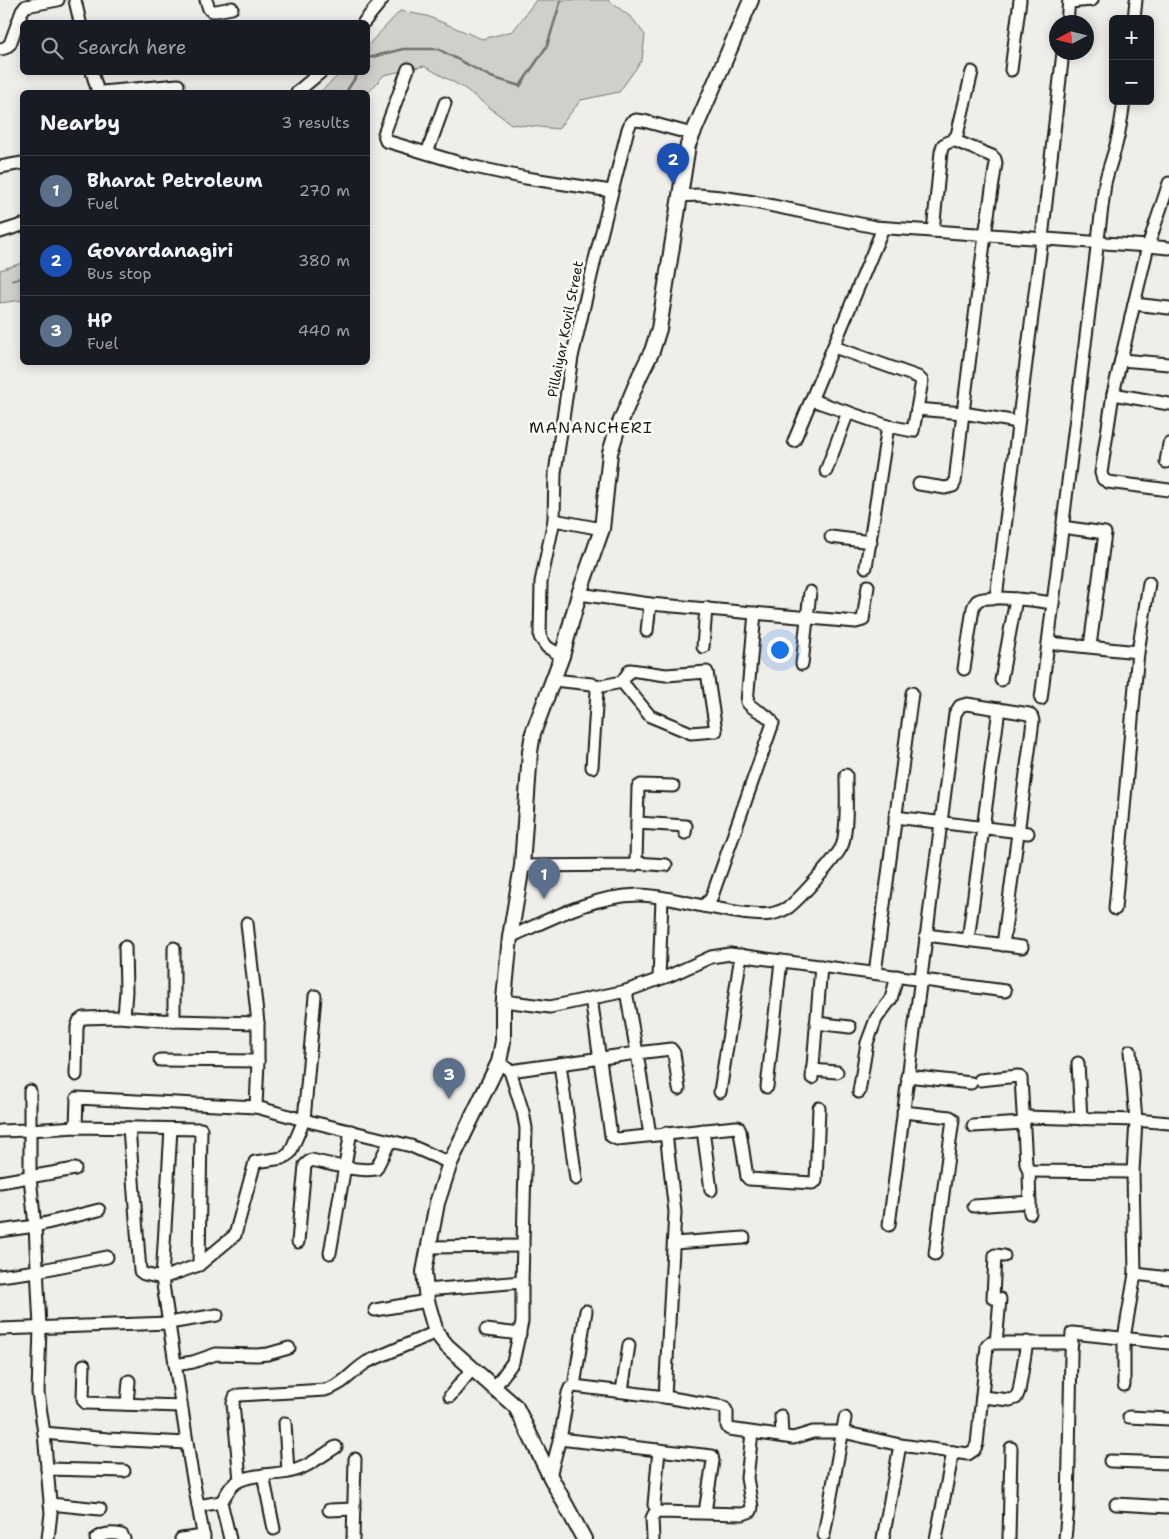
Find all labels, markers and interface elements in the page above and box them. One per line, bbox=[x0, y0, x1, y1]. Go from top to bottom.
north arrow bbox=[1049, 15, 1094, 60]
map controls bbox=[1109, 15, 1154, 105]
button: + bbox=[1109, 15, 1154, 60]
search box bbox=[20, 20, 370, 75]
icon: search bbox=[38, 34, 66, 62]
text: Search here bbox=[78, 35, 187, 60]
button: − bbox=[1109, 60, 1154, 105]
text: Nearby bbox=[40, 109, 120, 137]
text: 3 results bbox=[281, 112, 350, 133]
pin: 2 bbox=[657, 143, 689, 184]
text: Bharat Petroleum bbox=[87, 168, 262, 193]
text: 1 bbox=[52, 180, 60, 201]
text: 270 m bbox=[299, 180, 350, 201]
text: Fuel bbox=[87, 193, 118, 214]
text: Govardanagiri bbox=[87, 238, 233, 263]
text: 2 bbox=[50, 250, 62, 271]
text: 380 m bbox=[298, 250, 350, 271]
street label: Pillaiyar Kovil Street bbox=[543, 259, 587, 399]
text: Bus stop bbox=[87, 263, 152, 284]
text: HP bbox=[87, 308, 113, 333]
text: 3 bbox=[50, 320, 62, 341]
text: 440 m bbox=[298, 320, 350, 341]
text: Fuel bbox=[87, 333, 118, 354]
district label: MANANCHERI bbox=[529, 417, 653, 438]
your location bbox=[767, 637, 793, 663]
pin: 1 bbox=[528, 858, 560, 899]
pin: 3 bbox=[433, 1058, 465, 1099]

